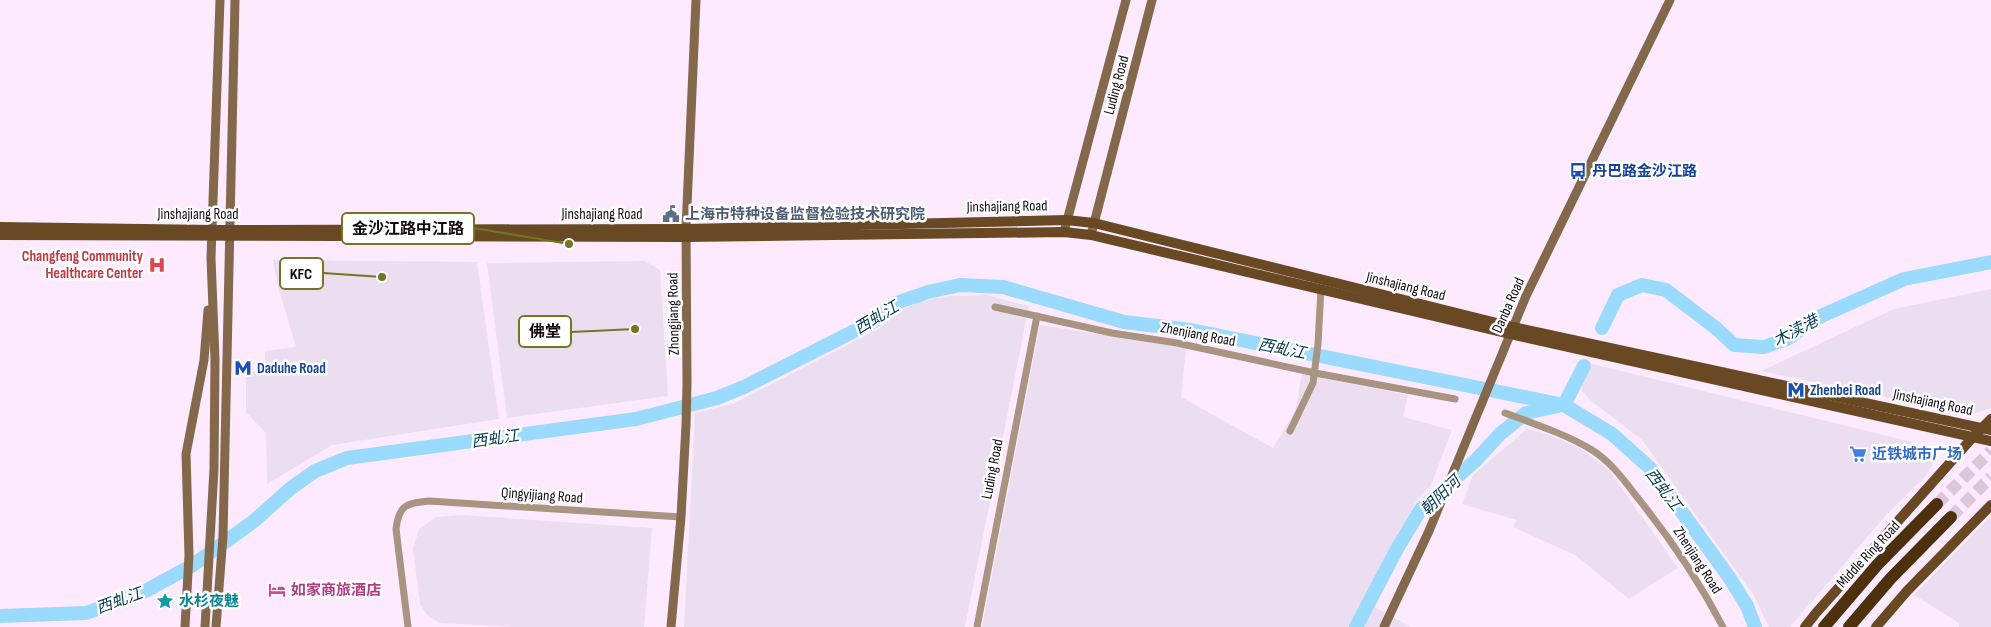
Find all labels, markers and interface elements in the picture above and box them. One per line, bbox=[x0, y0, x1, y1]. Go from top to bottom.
street label: Luding Road bbox=[1099, 53, 1134, 117]
bus stop icon: 丹巴路金沙江路 bbox=[1568, 161, 1588, 181]
place label: 丹巴路金沙江路 bbox=[1592, 162, 1697, 181]
street label: Jinshajiang Road bbox=[965, 196, 1048, 217]
public building icon: 上海市特种设备监督检验技术研究院 bbox=[661, 204, 681, 224]
street label: Jinshajiang Road bbox=[157, 205, 238, 224]
street label: Jinshajiang Road bbox=[561, 205, 642, 224]
place label: 上海市特种设备监督检验技术研究院 bbox=[685, 205, 925, 224]
callout: 金沙江路中江路 bbox=[342, 213, 474, 244]
text: 金沙江路中江路 bbox=[352, 219, 464, 239]
place label: Changfeng Community Healthcare Center bbox=[22, 247, 144, 283]
hospital icon: Changfeng Community Healthcare Center bbox=[147, 255, 167, 275]
callout: KFC bbox=[280, 258, 323, 289]
text: KFC bbox=[290, 265, 312, 284]
street label: Jinshajiang Road bbox=[1363, 267, 1447, 305]
street label: Zhongjiang Road bbox=[663, 273, 684, 355]
street label: Danba Road bbox=[1488, 274, 1529, 336]
water label: 西虬江 bbox=[851, 297, 904, 339]
water label: 木渎港 bbox=[1770, 311, 1823, 351]
callout: 佛堂 bbox=[519, 316, 571, 347]
street label: Zhenjiang Road bbox=[1159, 318, 1237, 351]
text: 佛堂 bbox=[529, 322, 561, 342]
water label: 西虬江 bbox=[1256, 336, 1309, 364]
metro station icon: Daduhe Road bbox=[233, 358, 253, 378]
place label: Daduhe Road bbox=[257, 359, 326, 378]
metro station icon: Zhenbei Road bbox=[1786, 380, 1806, 400]
place label: Zhenbei Road bbox=[1810, 381, 1881, 400]
street label: Jinshajiang Road bbox=[1890, 385, 1974, 420]
water label: 西虬江 bbox=[470, 426, 522, 452]
street label: Luding Road bbox=[977, 438, 1008, 501]
supermarket icon: 近铁城市广场 bbox=[1848, 444, 1868, 464]
place label: 近铁城市广场 bbox=[1872, 445, 1962, 464]
water label: 西虬江 bbox=[1641, 465, 1686, 516]
water label: 朝阳河 bbox=[1417, 470, 1467, 520]
street label: Qingyijiang Road bbox=[500, 483, 584, 508]
street label: Middle Ring Road bbox=[1832, 517, 1904, 592]
street label: Zhenjiang Road bbox=[1669, 523, 1726, 597]
hotel icon: 如家商旅酒店 bbox=[267, 580, 287, 600]
place label: 如家商旅酒店 bbox=[291, 581, 381, 600]
water label: 西虬江 bbox=[94, 584, 147, 619]
place icon: 水杉夜魅 bbox=[155, 591, 175, 611]
place label: 水杉夜魅 bbox=[179, 592, 239, 611]

